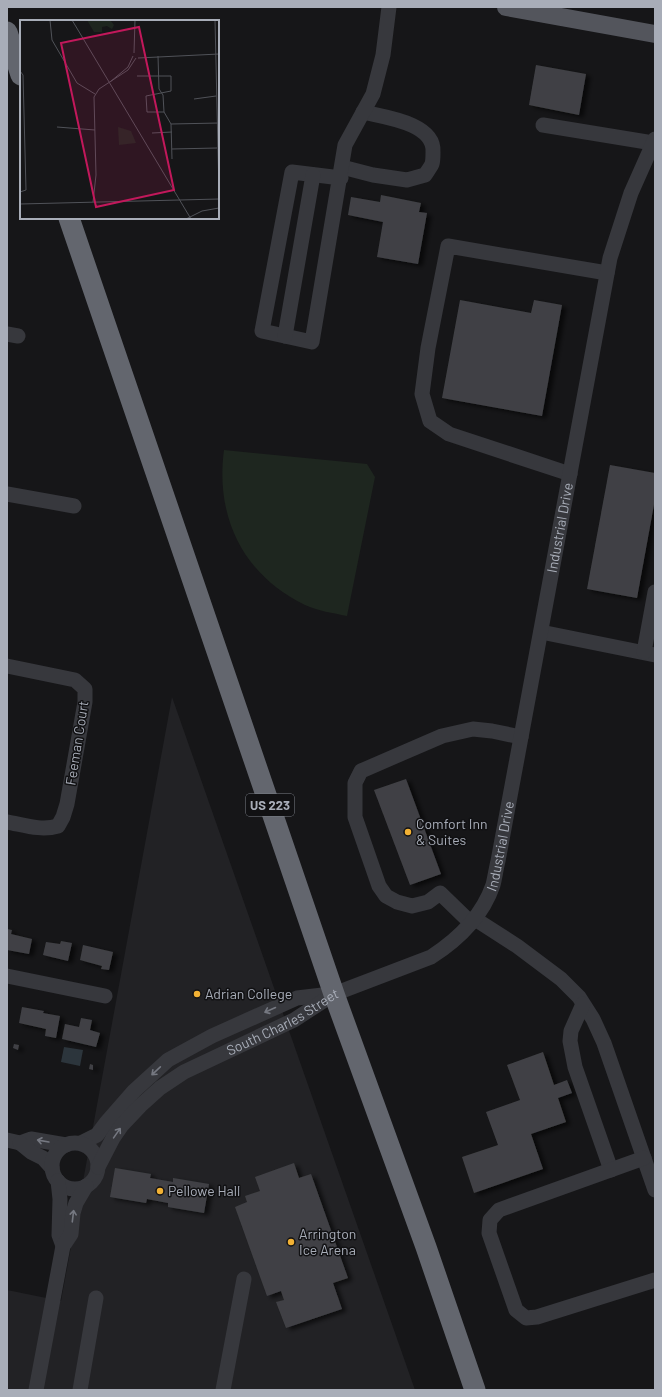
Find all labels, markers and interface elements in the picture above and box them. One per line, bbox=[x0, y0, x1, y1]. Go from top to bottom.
inset map bbox=[20, 20, 219, 219]
street label: Industrial Drive bbox=[543, 481, 576, 574]
street label: Feeman Court bbox=[61, 699, 92, 786]
road number: US 223 bbox=[246, 794, 294, 816]
street label: Industrial Drive bbox=[482, 800, 517, 894]
place label: Comfort Inn & Suites bbox=[416, 815, 488, 848]
marker: Comfort Inn & Suites bbox=[403, 827, 413, 837]
street label: South Charles Street bbox=[223, 984, 341, 1059]
place label: Adrian College bbox=[205, 985, 292, 1002]
marker: Adrian College bbox=[192, 989, 202, 999]
one-way arrow bbox=[265, 1007, 277, 1014]
one-way arrow bbox=[151, 1066, 161, 1076]
one-way arrow bbox=[113, 1127, 121, 1138]
one-way arrow bbox=[36, 1137, 49, 1145]
place label: Pellowe Hall bbox=[168, 1182, 240, 1199]
marker: Pellowe Hall bbox=[155, 1186, 165, 1196]
one-way arrow bbox=[69, 1210, 77, 1223]
place label: Arrington Ice Arena bbox=[299, 1225, 356, 1258]
marker: Arrington Ice Arena bbox=[286, 1237, 296, 1247]

